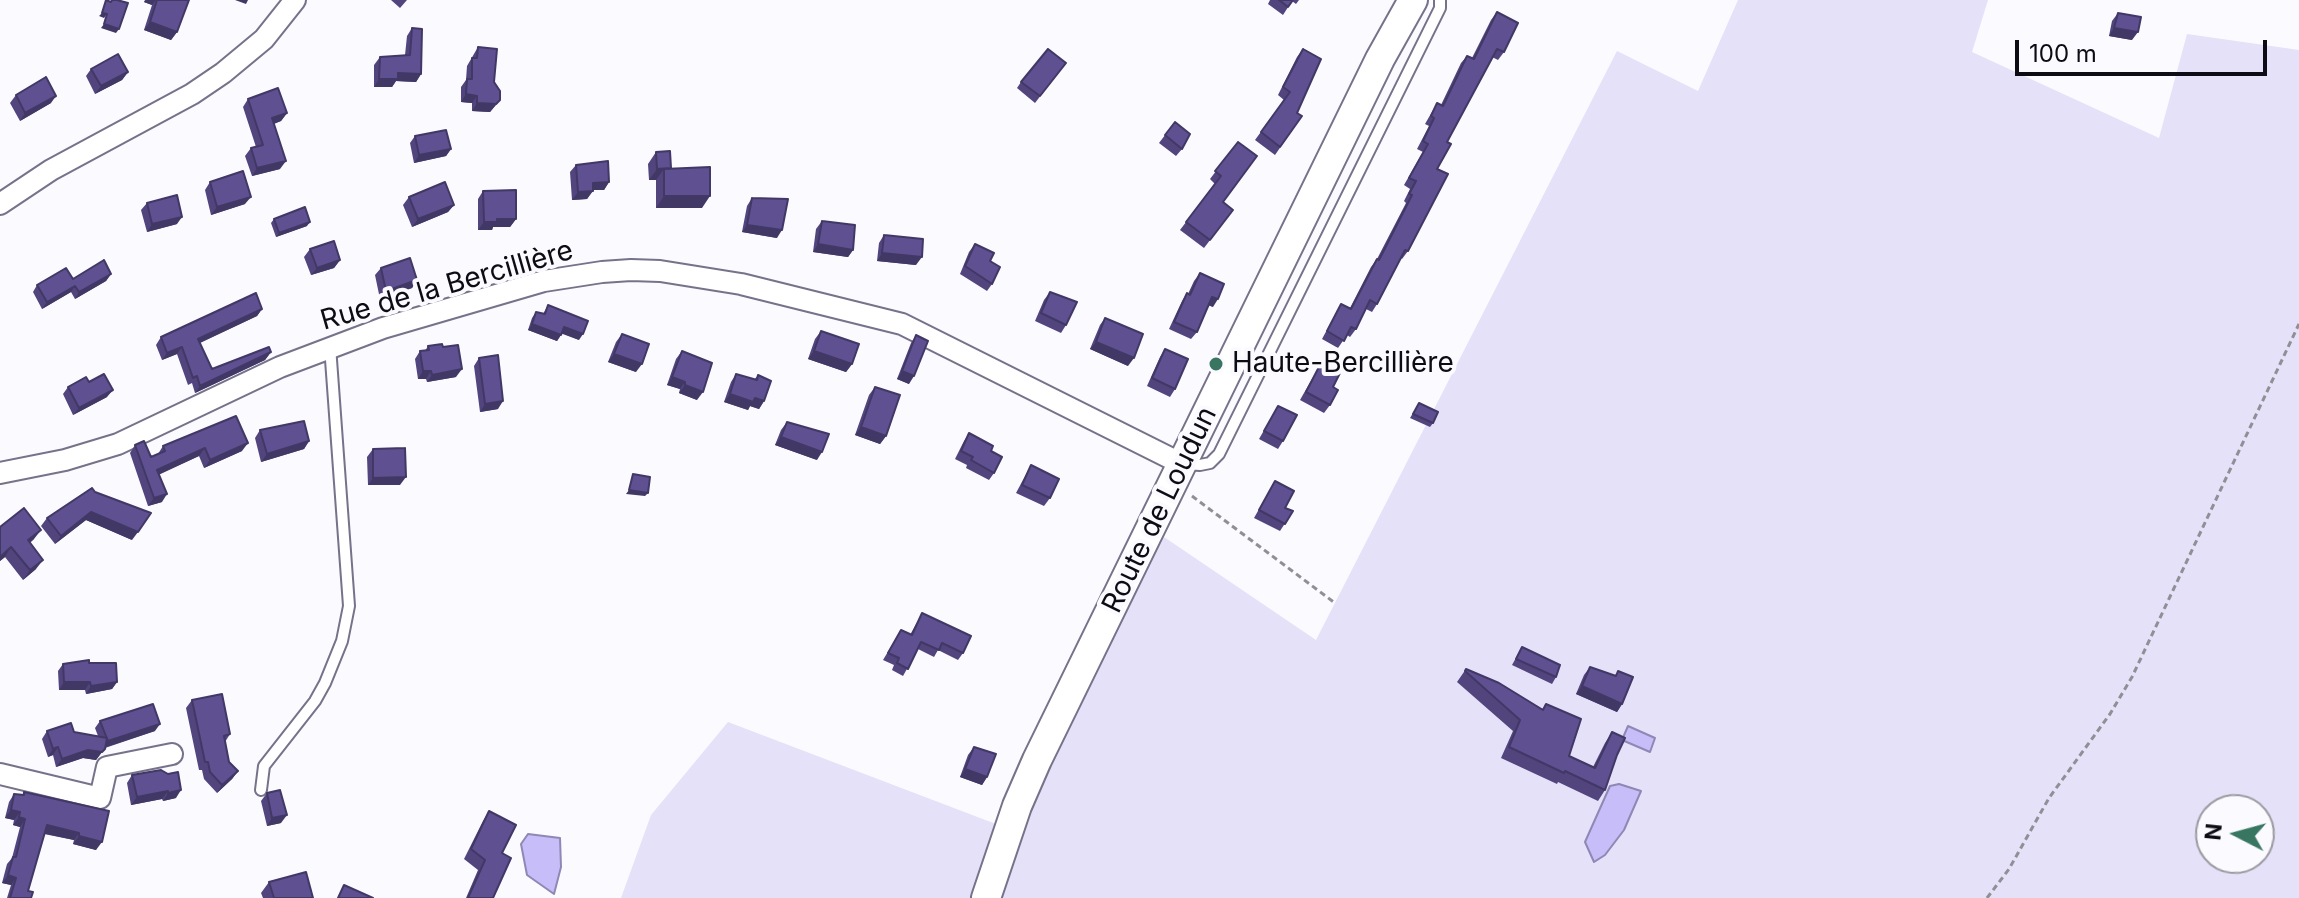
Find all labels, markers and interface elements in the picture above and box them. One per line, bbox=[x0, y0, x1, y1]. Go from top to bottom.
scale bar bbox=[2019, 24, 2271, 74]
text: 100 m bbox=[2029, 39, 2097, 68]
street label: Rue de la Bercillière bbox=[317, 234, 577, 338]
place label: Haute-Bercillière bbox=[1232, 347, 1454, 381]
marker: Haute-Bercillière bbox=[1207, 355, 1225, 373]
street label: Route de Loudun bbox=[1096, 402, 1224, 618]
north arrow bbox=[2195, 794, 2275, 874]
text: N bbox=[2199, 822, 2227, 841]

